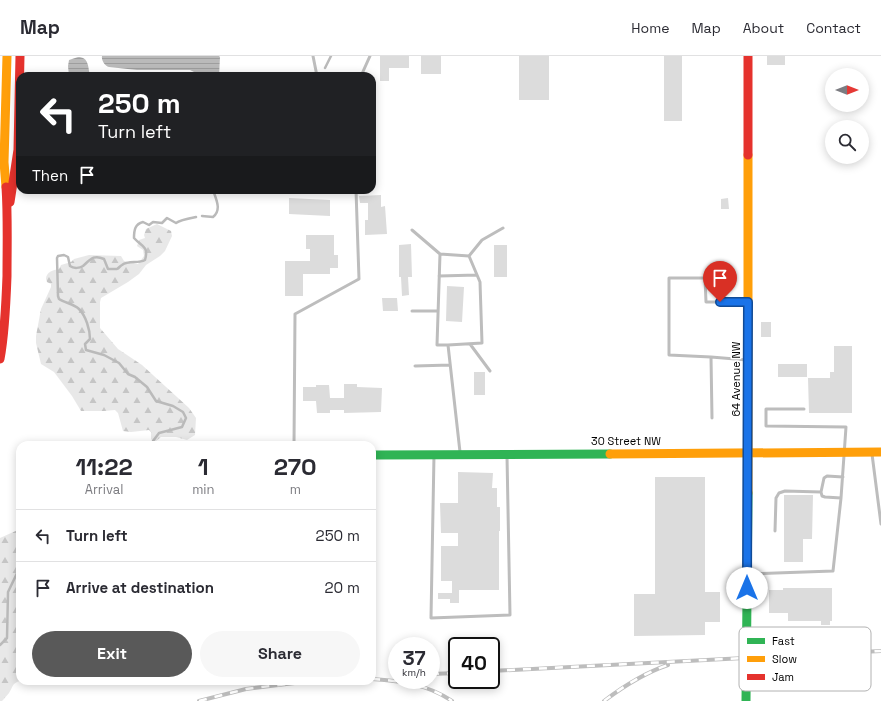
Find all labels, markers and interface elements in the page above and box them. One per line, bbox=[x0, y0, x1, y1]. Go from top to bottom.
text: Map bbox=[20, 15, 60, 40]
text: Home bbox=[631, 19, 669, 37]
text: Map bbox=[691, 19, 721, 37]
text: About bbox=[743, 19, 784, 37]
text: Contact bbox=[806, 19, 861, 37]
north arrow bbox=[825, 68, 869, 112]
map controls bbox=[825, 68, 869, 164]
text: 250 m bbox=[98, 85, 181, 121]
icon: left bbox=[32, 88, 84, 140]
text: Turn left bbox=[98, 120, 171, 143]
button: search bbox=[825, 120, 869, 164]
icon: arrive bbox=[76, 164, 98, 186]
text: Then bbox=[32, 166, 68, 185]
pin bbox=[703, 261, 737, 302]
icon: arrive bbox=[709, 267, 731, 289]
street label: 64 Avenue NW bbox=[729, 341, 743, 416]
street label: 30 Street NW bbox=[591, 434, 661, 448]
text: 11:22 bbox=[75, 451, 133, 482]
text: 1 bbox=[198, 451, 209, 482]
text: 270 bbox=[274, 451, 317, 482]
text: Arrival bbox=[85, 481, 123, 498]
text: min bbox=[192, 481, 214, 498]
text: m bbox=[290, 481, 301, 498]
icon: left bbox=[32, 525, 54, 547]
text: Turn left bbox=[66, 526, 128, 545]
text: 250 m bbox=[316, 526, 360, 545]
position arrow bbox=[726, 567, 768, 609]
icon: arrive bbox=[32, 577, 54, 599]
text: Arrive at destination bbox=[66, 578, 214, 597]
text: 20 m bbox=[325, 578, 360, 597]
legend bbox=[739, 627, 871, 691]
button: Exit bbox=[32, 631, 192, 677]
button: Share bbox=[200, 631, 360, 677]
text: Fast bbox=[772, 634, 795, 648]
speed limit sign: 40 bbox=[448, 637, 500, 689]
text: 37 bbox=[402, 645, 426, 671]
text: Slow bbox=[772, 652, 797, 666]
text: km/h bbox=[402, 666, 426, 679]
text: Jam bbox=[772, 670, 794, 684]

